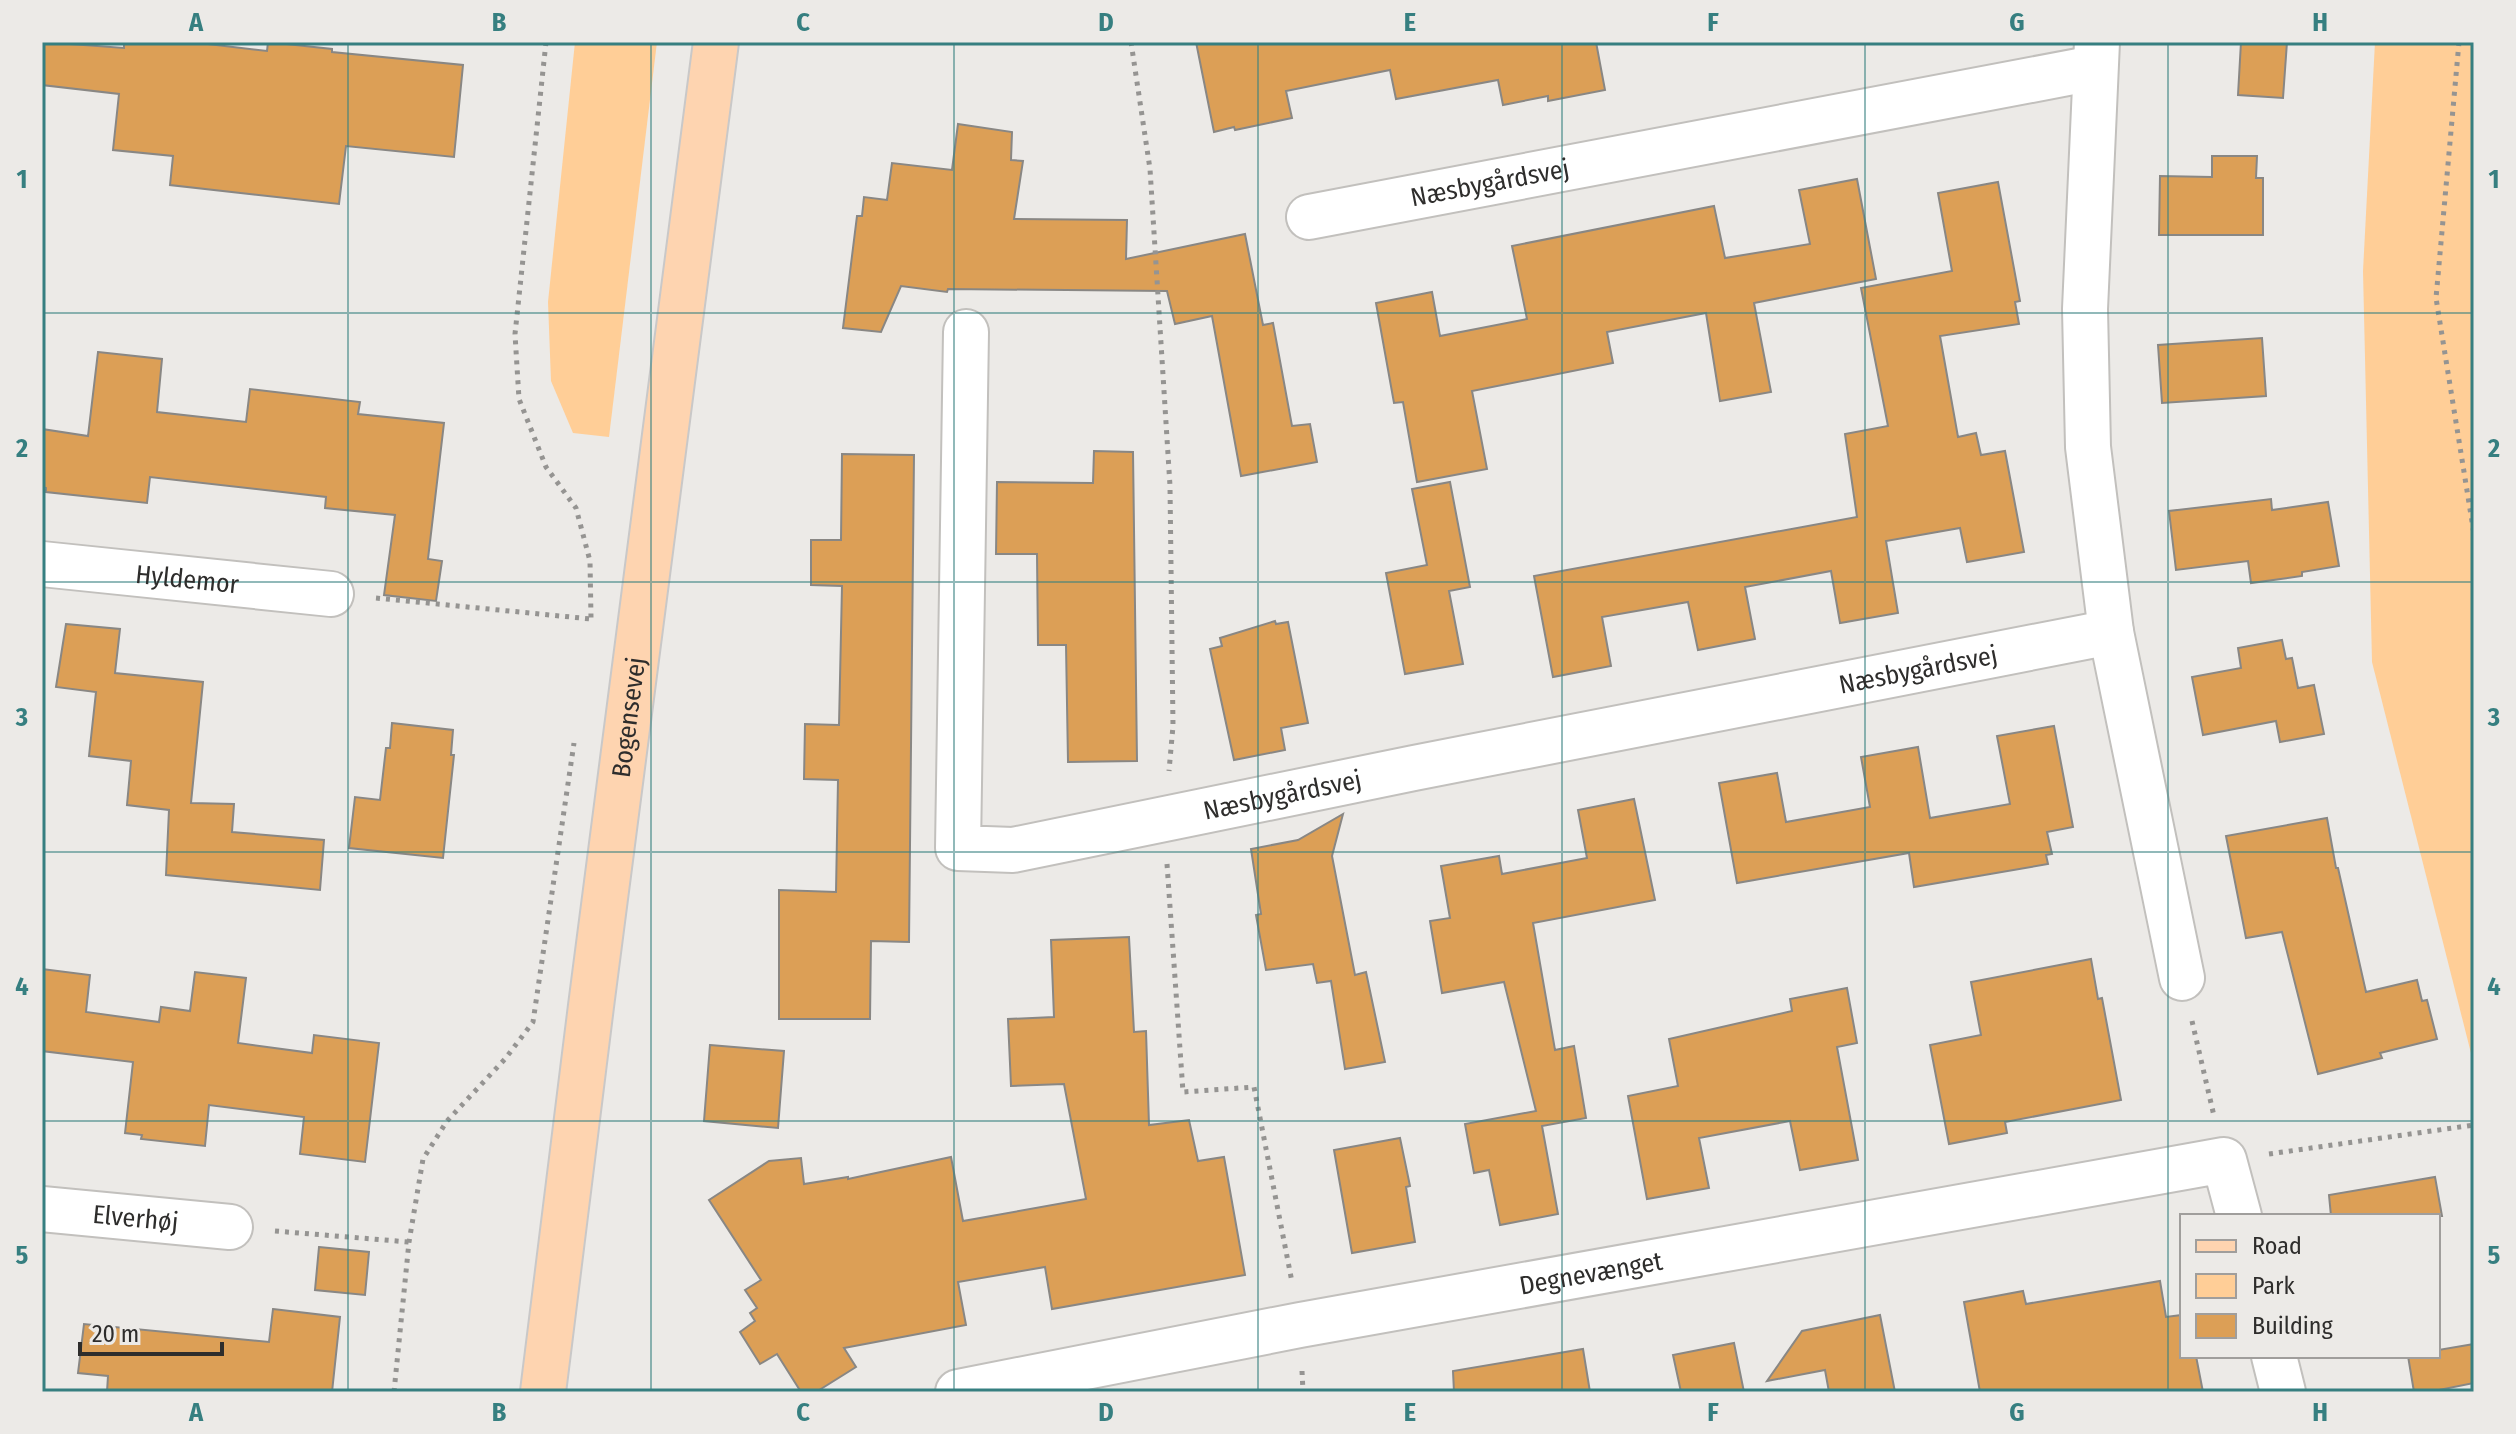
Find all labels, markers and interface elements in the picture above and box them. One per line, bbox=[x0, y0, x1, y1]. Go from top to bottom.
text: A bbox=[188, 7, 204, 38]
text: B bbox=[492, 7, 507, 38]
text: C bbox=[796, 7, 810, 38]
text: D bbox=[1098, 7, 1114, 38]
text: E bbox=[1404, 7, 1416, 38]
text: F bbox=[1707, 7, 1719, 38]
text: G bbox=[2009, 7, 2025, 38]
text: H bbox=[2312, 7, 2328, 38]
street label: Næsbygårdsvej bbox=[1408, 152, 1572, 213]
text: 1 bbox=[17, 164, 28, 195]
text: 1 bbox=[2489, 164, 2500, 195]
text: 2 bbox=[15, 433, 28, 464]
text: 2 bbox=[2487, 433, 2500, 464]
street label: Hyldemor bbox=[134, 558, 240, 600]
street label: Næsbygårdsvej bbox=[1836, 639, 2000, 700]
street label: Bogensevej bbox=[605, 655, 652, 779]
text: 3 bbox=[15, 702, 28, 733]
text: 3 bbox=[2487, 702, 2500, 733]
street label: Næsbygårdsvej bbox=[1201, 764, 1364, 826]
text: 4 bbox=[15, 971, 29, 1002]
text: 4 bbox=[2487, 971, 2501, 1002]
street label: Elverhøj bbox=[91, 1198, 180, 1237]
legend bbox=[2180, 1214, 2440, 1358]
text: Road bbox=[2252, 1232, 2302, 1260]
text: 5 bbox=[16, 1240, 29, 1271]
text: 5 bbox=[2488, 1240, 2501, 1271]
street label: Degnevænget bbox=[1517, 1245, 1665, 1301]
text: Park bbox=[2252, 1272, 2295, 1300]
scale bar bbox=[80, 1306, 222, 1356]
text: Building bbox=[2252, 1312, 2334, 1340]
text: 20 m bbox=[92, 1320, 139, 1348]
text: A bbox=[188, 1397, 204, 1428]
text: B bbox=[492, 1397, 507, 1428]
text: C bbox=[796, 1397, 810, 1428]
text: D bbox=[1098, 1397, 1114, 1428]
text: E bbox=[1404, 1397, 1416, 1428]
text: F bbox=[1707, 1397, 1719, 1428]
text: G bbox=[2009, 1397, 2025, 1428]
text: H bbox=[2312, 1397, 2328, 1428]

